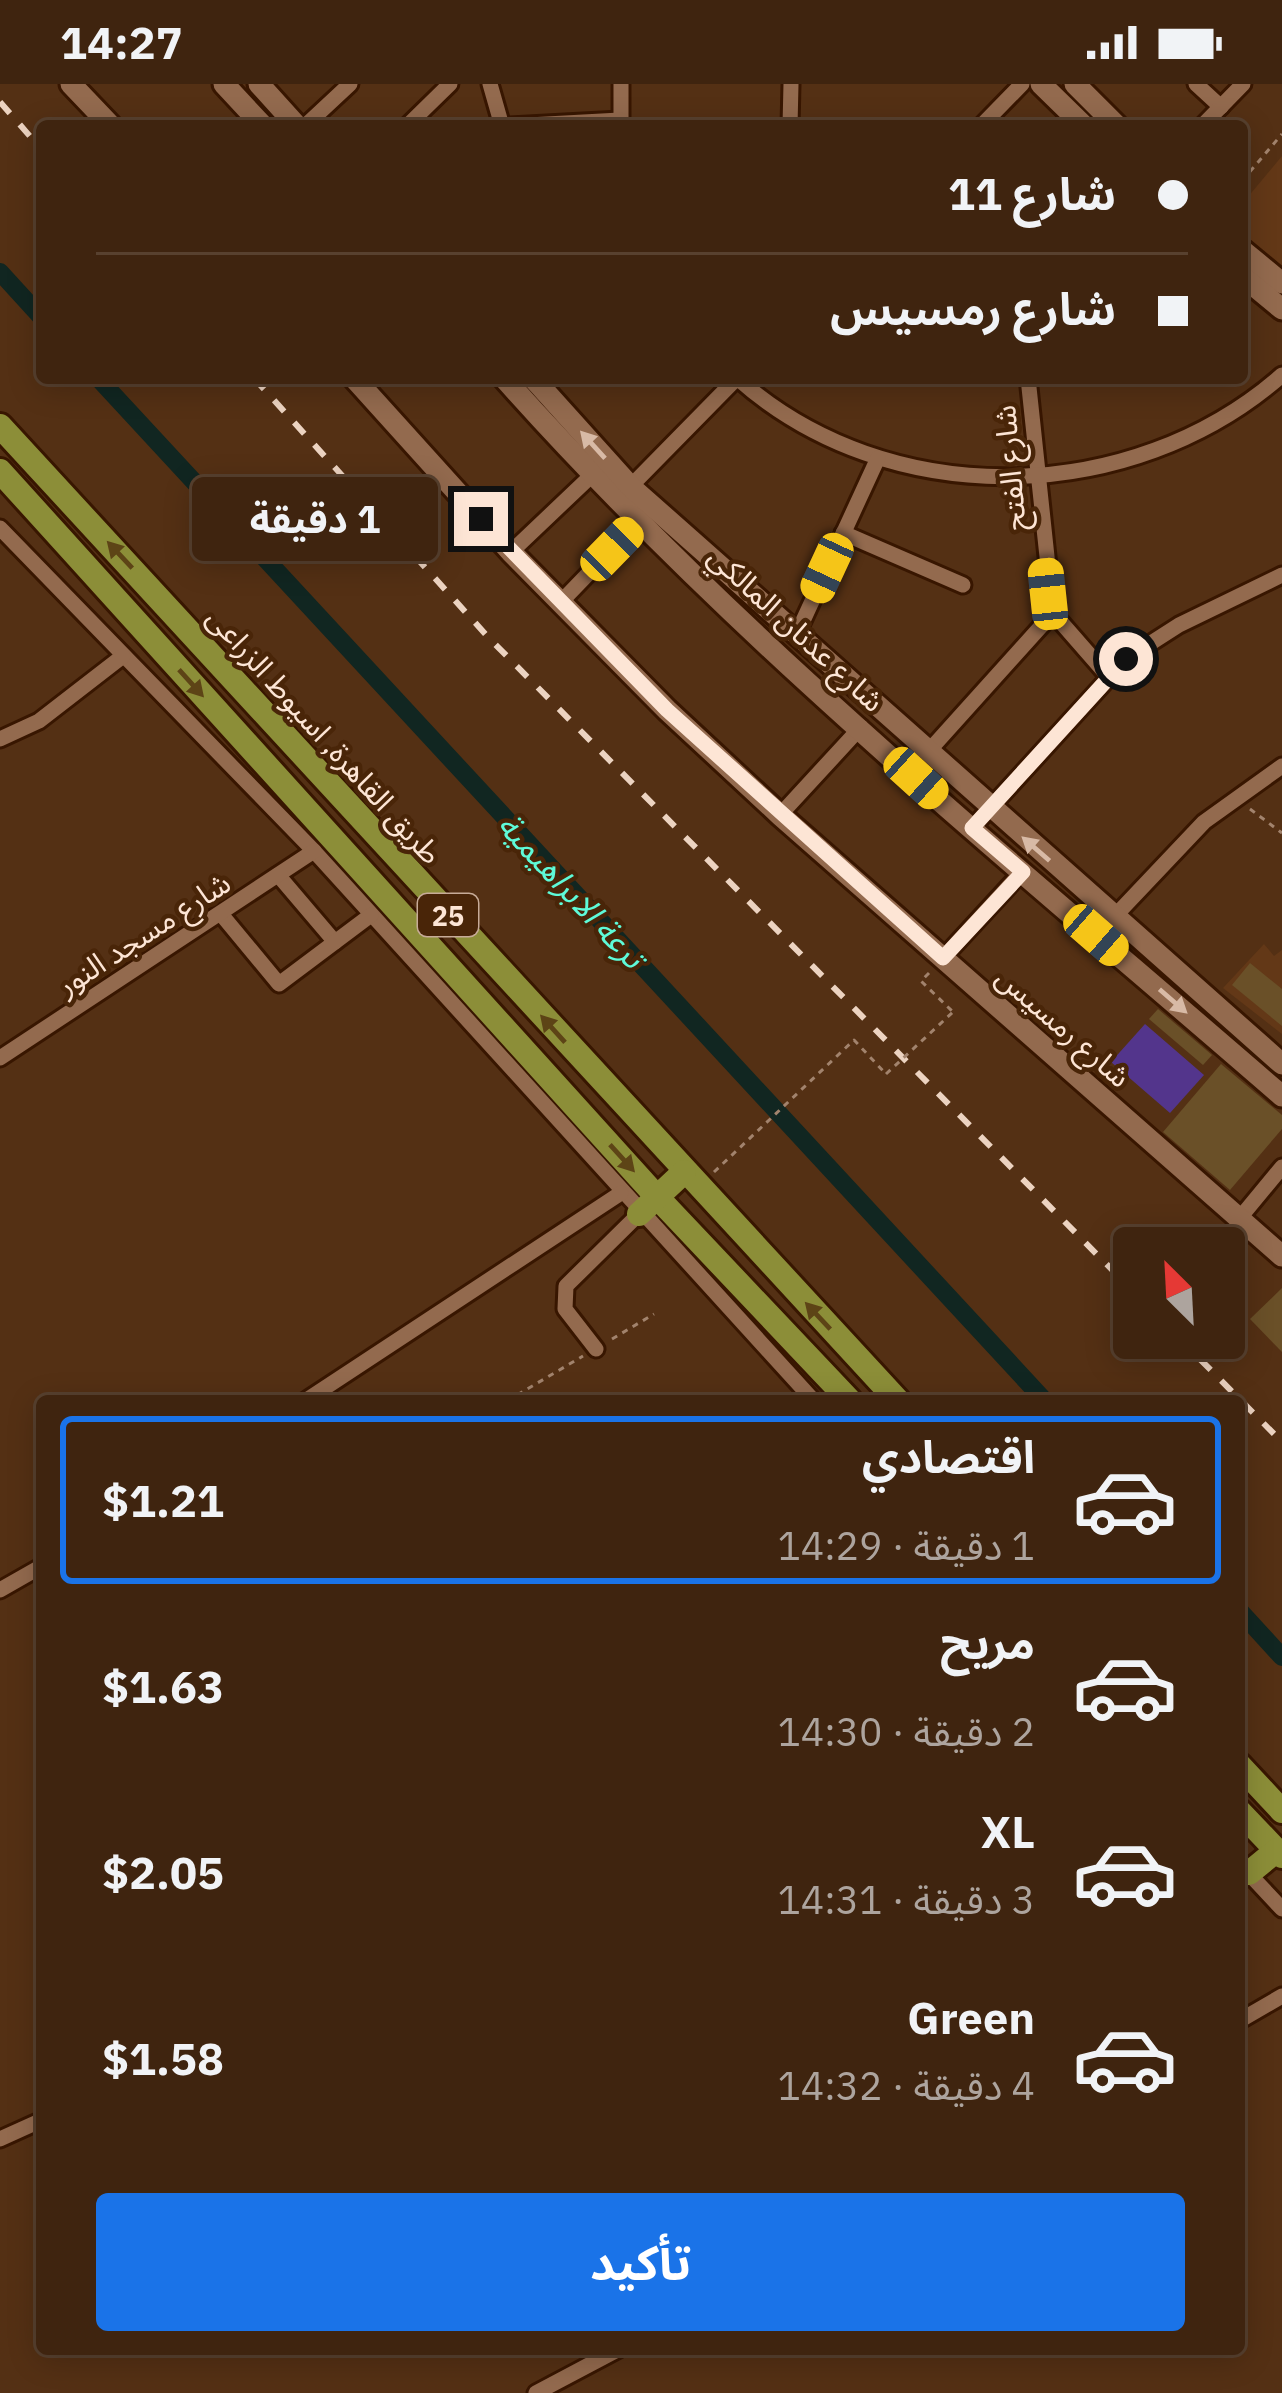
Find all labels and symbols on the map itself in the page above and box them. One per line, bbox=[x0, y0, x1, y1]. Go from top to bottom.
street label: شارع الفتح bbox=[984, 403, 1038, 532]
one-way arrow bbox=[580, 430, 607, 459]
callout: 1 دقيقة bbox=[193, 477, 439, 561]
route end bbox=[454, 492, 508, 546]
car bbox=[574, 511, 650, 587]
car bbox=[795, 528, 859, 608]
street label: شارع عدنان المالكي bbox=[697, 536, 893, 723]
one-way arrow bbox=[107, 541, 135, 570]
car bbox=[1026, 556, 1070, 632]
street label: طريق القاهرة, اسيوط الزراعى bbox=[199, 598, 451, 872]
route start bbox=[1099, 632, 1153, 686]
one-way arrow bbox=[176, 669, 204, 698]
car bbox=[877, 741, 955, 815]
water label: ترعة الابراهيمية bbox=[489, 803, 658, 980]
one-way arrow bbox=[1021, 836, 1051, 863]
street label: شارع مسجد النور bbox=[48, 862, 239, 1008]
road number: 25 bbox=[418, 894, 478, 936]
car bbox=[1057, 898, 1135, 972]
street label: شارع رمسيس bbox=[986, 957, 1139, 1098]
one-way arrow bbox=[1158, 987, 1188, 1014]
one-way arrow bbox=[540, 1015, 567, 1044]
one-way arrow bbox=[608, 1144, 635, 1173]
north arrow bbox=[1113, 1227, 1245, 1359]
one-way arrow bbox=[805, 1301, 832, 1330]

